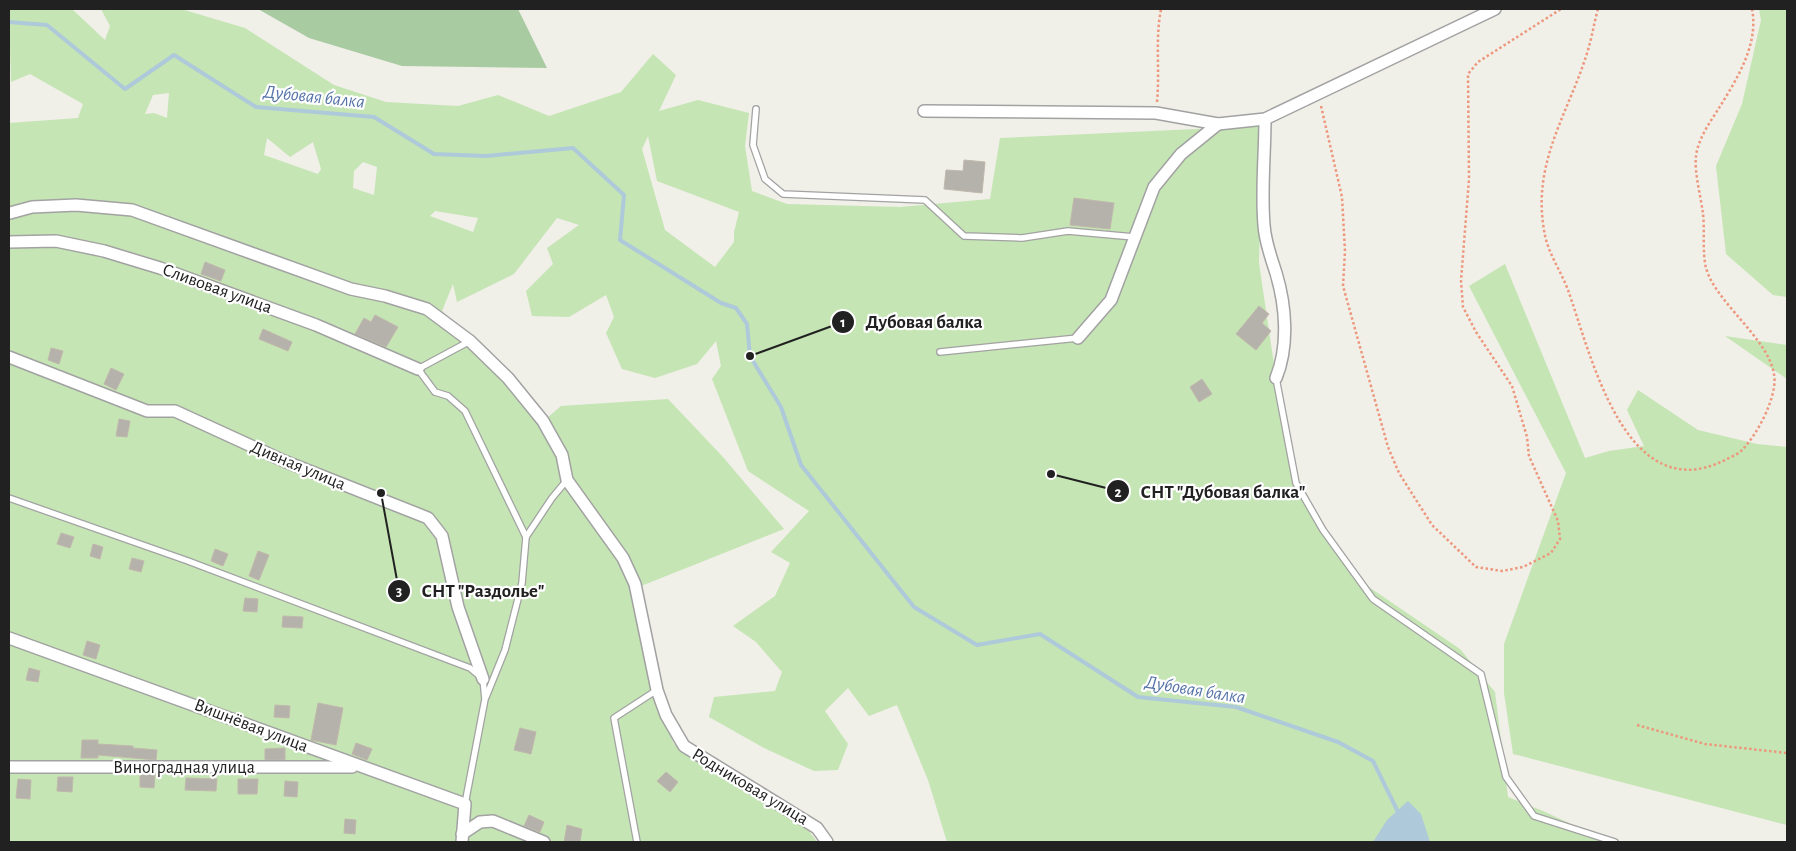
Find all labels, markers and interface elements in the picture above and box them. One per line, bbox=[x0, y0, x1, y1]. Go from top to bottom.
water label: Дубовая балка bbox=[261, 82, 366, 112]
street label: Сливовая улица bbox=[160, 261, 274, 317]
callout: Дубовая балка bbox=[831, 305, 993, 339]
text: Дубовая балка bbox=[866, 313, 982, 332]
text: 1 bbox=[840, 315, 846, 330]
street label: Дивная улица bbox=[248, 438, 348, 494]
callout: СНТ "Дубовая балка" bbox=[1106, 474, 1316, 508]
text: СНТ "Дубовая балка" bbox=[1141, 483, 1305, 502]
text: 2 bbox=[1114, 485, 1122, 500]
callout: СНТ "Раздолье" bbox=[387, 574, 555, 608]
text: СНТ "Раздолье" bbox=[422, 582, 544, 601]
text: 3 bbox=[396, 584, 402, 599]
water label: Дубовая балка bbox=[1142, 672, 1247, 707]
street label: Вишнёвая улица bbox=[192, 696, 310, 756]
street label: Родниковая улица bbox=[689, 745, 811, 829]
street label: Виноградная улица bbox=[113, 759, 255, 777]

